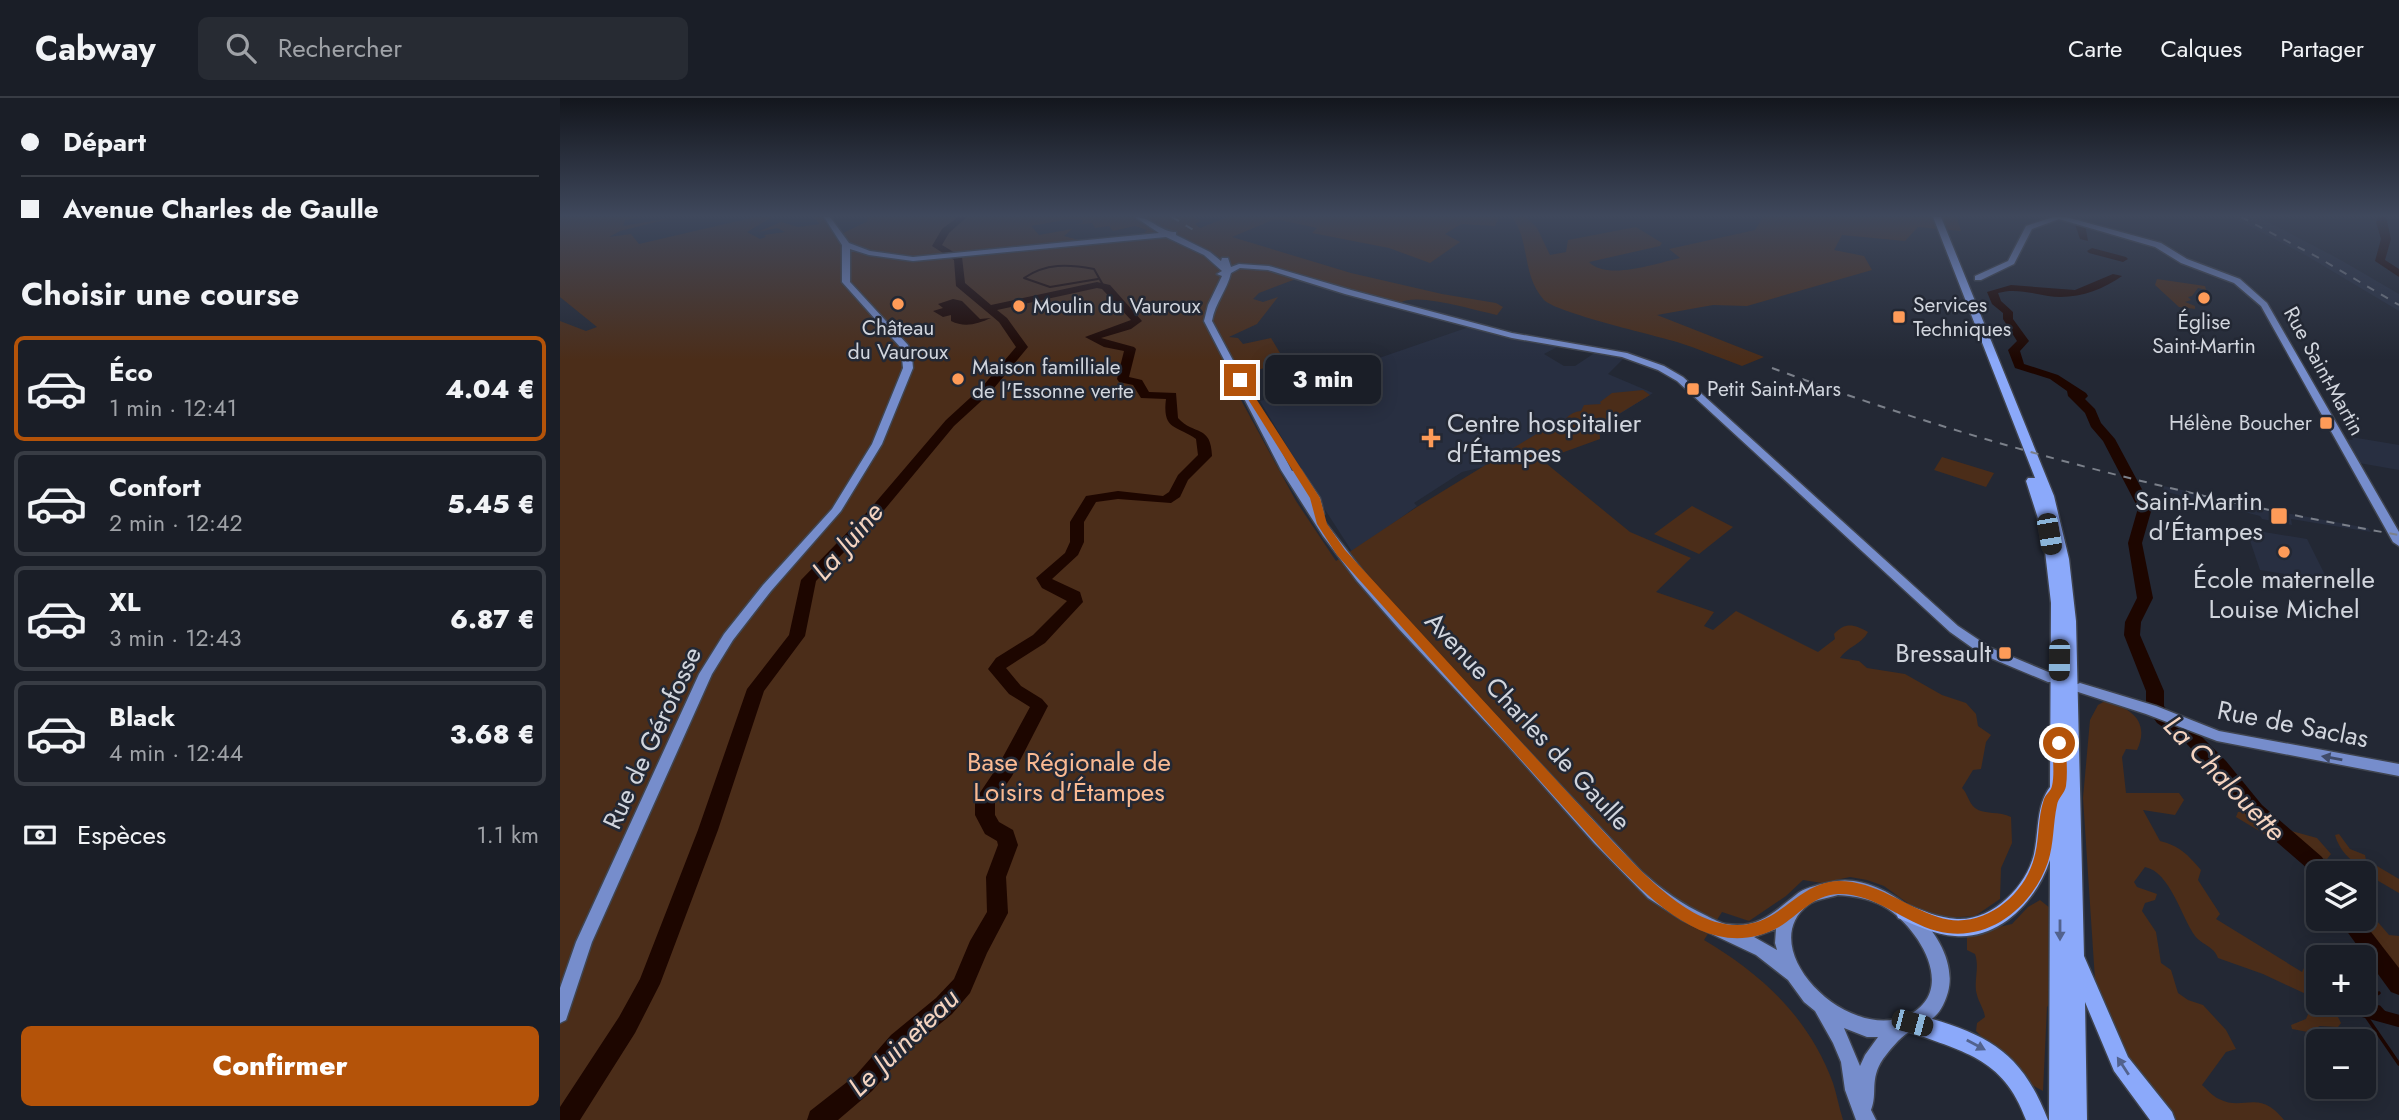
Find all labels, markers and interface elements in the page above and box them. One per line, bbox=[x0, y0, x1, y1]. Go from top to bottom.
search box bbox=[198, 17, 688, 80]
text: Cabway bbox=[35, 25, 156, 72]
icon: search bbox=[222, 29, 260, 67]
text: Rechercher bbox=[278, 29, 402, 67]
text: Carte bbox=[2068, 31, 2122, 66]
text: Calques bbox=[2160, 31, 2242, 66]
text: Partager bbox=[2280, 31, 2364, 66]
text: Départ bbox=[63, 123, 146, 161]
text: Avenue Charles de Gaulle bbox=[63, 190, 379, 228]
text: Choisir une course bbox=[21, 271, 299, 317]
place label: Services Techniques bbox=[1913, 290, 2011, 344]
marker: Église Saint-Martin bbox=[2196, 290, 2212, 306]
place label: Moulin du Vauroux bbox=[1033, 291, 1201, 321]
marker: Château du Vauroux bbox=[890, 296, 906, 312]
marker: Moulin du Vauroux bbox=[1011, 298, 1027, 314]
street label: Rue Saint-Martin bbox=[2276, 301, 2372, 441]
place label: Église Saint-Martin bbox=[2152, 307, 2256, 361]
marker: Services Techniques bbox=[1891, 309, 1907, 325]
place label: Château du Vauroux bbox=[848, 313, 948, 367]
place label: Maison familliale de l'Essonne verte bbox=[972, 352, 1134, 406]
text: Éco bbox=[109, 353, 153, 391]
callout: 3 min bbox=[1264, 356, 1380, 404]
icon: car bbox=[25, 357, 88, 420]
text: 3 min bbox=[1293, 362, 1353, 396]
route end bbox=[1224, 364, 1256, 396]
text: 4.04 € bbox=[445, 370, 535, 408]
marker: Maison familliale de l'Essonne verte bbox=[950, 371, 966, 387]
place label: Petit Saint-Mars bbox=[1707, 374, 1841, 404]
marker: Petit Saint-Mars bbox=[1685, 381, 1701, 397]
text: 1 min · 12:41 bbox=[109, 391, 237, 425]
place label: Centre hospitalier d'Étampes bbox=[1447, 404, 1642, 472]
place label: Hélène Boucher bbox=[2169, 408, 2313, 438]
marker: Hélène Boucher bbox=[2318, 415, 2334, 431]
marker: Centre hospitalier d'Étampes bbox=[1421, 428, 1441, 448]
text: Confort bbox=[109, 468, 201, 506]
icon: car bbox=[25, 472, 88, 535]
place label: Saint-Martin d'Étampes bbox=[2135, 482, 2263, 550]
text: 5.45 € bbox=[447, 485, 535, 523]
water label: La Juine bbox=[802, 493, 893, 590]
text: 2 min · 12:42 bbox=[109, 506, 243, 540]
marker: Saint-Martin d'Étampes bbox=[2269, 506, 2289, 526]
car bbox=[2036, 511, 2063, 557]
marker: École maternelle Louise Michel bbox=[2276, 544, 2292, 560]
place label: École maternelle Louise Michel bbox=[2193, 560, 2375, 628]
text: XL bbox=[109, 583, 141, 621]
icon: car bbox=[25, 587, 88, 650]
text: 6.87 € bbox=[450, 600, 535, 638]
street label: Avenue Charles de Gaulle bbox=[1416, 603, 1640, 839]
text: 3 min · 12:43 bbox=[109, 621, 241, 655]
place label: Bressault bbox=[1895, 634, 1992, 672]
car bbox=[2049, 639, 2070, 681]
street label: Rue de Gérofosse bbox=[593, 640, 711, 836]
marker: Bressault bbox=[1997, 645, 2013, 661]
street label: Rue de Saclas bbox=[2214, 691, 2372, 757]
text: Black bbox=[109, 698, 175, 736]
icon: car bbox=[25, 702, 88, 765]
water label: La Chalouette bbox=[2154, 706, 2295, 850]
text: 3.68 € bbox=[450, 715, 535, 753]
route start bbox=[2043, 727, 2075, 759]
text: 4 min · 12:44 bbox=[109, 736, 243, 770]
park label: Base Régionale de Loisirs d'Étampes bbox=[967, 743, 1171, 811]
one-way arrow bbox=[2321, 753, 2343, 764]
icon: cash bbox=[21, 816, 59, 854]
text: Espèces bbox=[77, 816, 166, 854]
text: 1.1 km bbox=[476, 818, 539, 852]
map controls bbox=[2306, 861, 2376, 1099]
button: layers bbox=[2306, 861, 2376, 931]
one-way arrow bbox=[2054, 919, 2066, 941]
button: + bbox=[2306, 945, 2376, 1015]
water label: Le Juineteau bbox=[838, 979, 968, 1106]
car bbox=[1889, 1007, 1936, 1039]
button: Confirmer bbox=[21, 1026, 539, 1106]
button: − bbox=[2306, 1029, 2376, 1099]
one-way arrow bbox=[1967, 1039, 1987, 1051]
one-way arrow bbox=[2117, 1056, 2130, 1075]

